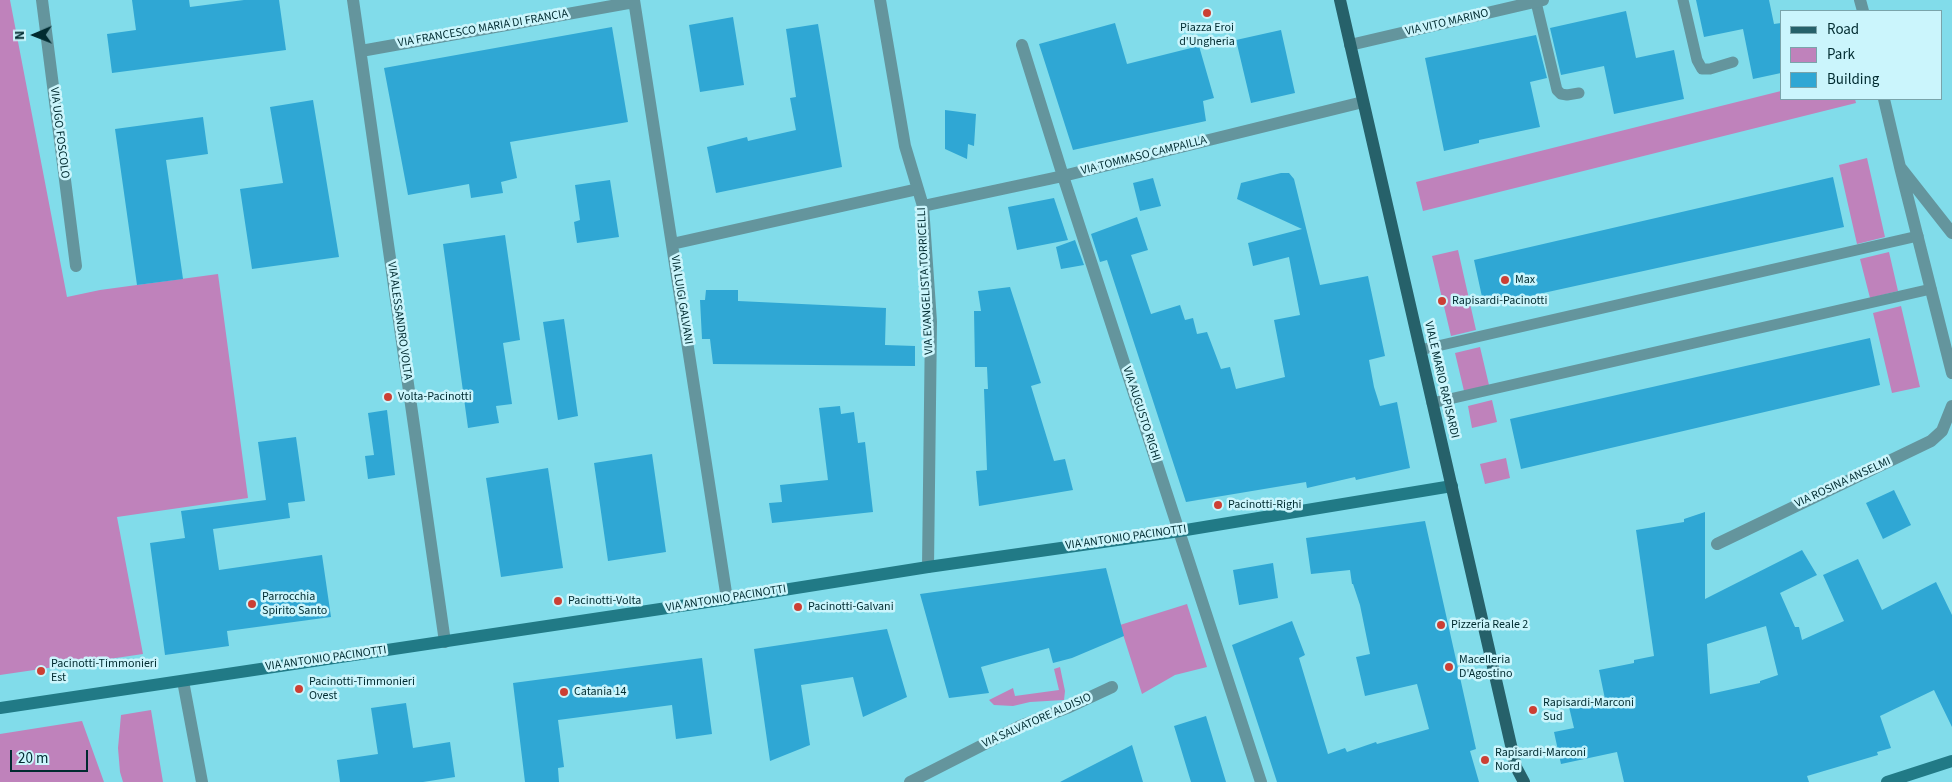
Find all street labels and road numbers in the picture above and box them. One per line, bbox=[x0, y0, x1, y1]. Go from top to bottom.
street label: VIA VITO MARINO bbox=[1404, 6, 1490, 40]
street label: VIA FRANCESCO MARIA DI FRANCIA bbox=[397, 7, 569, 51]
street label: VIA UGO FOSCOLO bbox=[46, 87, 72, 179]
street label: VIA TOMMASO CAMPAILLA bbox=[1080, 133, 1208, 179]
street label: VIA EVANGELISTA TORRICELLI bbox=[915, 207, 937, 355]
street label: VIA LUIGI GALVANI bbox=[667, 255, 695, 345]
street label: VIA ALESSANDRO VOLTA bbox=[384, 261, 414, 381]
street label: VIALE MARIO RAPISARDI bbox=[1421, 320, 1461, 440]
street label: VIA AUGUSTO RIGHI bbox=[1119, 365, 1163, 463]
street label: VIA ROSINA ANSELMI bbox=[1793, 454, 1893, 512]
street label: VIA ANTONIO PACINOTTI bbox=[1065, 522, 1187, 554]
street label: VIA ANTONIO PACINOTTI bbox=[665, 582, 787, 616]
street label: VIA ANTONIO PACINOTTI bbox=[265, 643, 387, 675]
street label: VIA SALVATORE ALDISIO bbox=[980, 690, 1094, 752]

